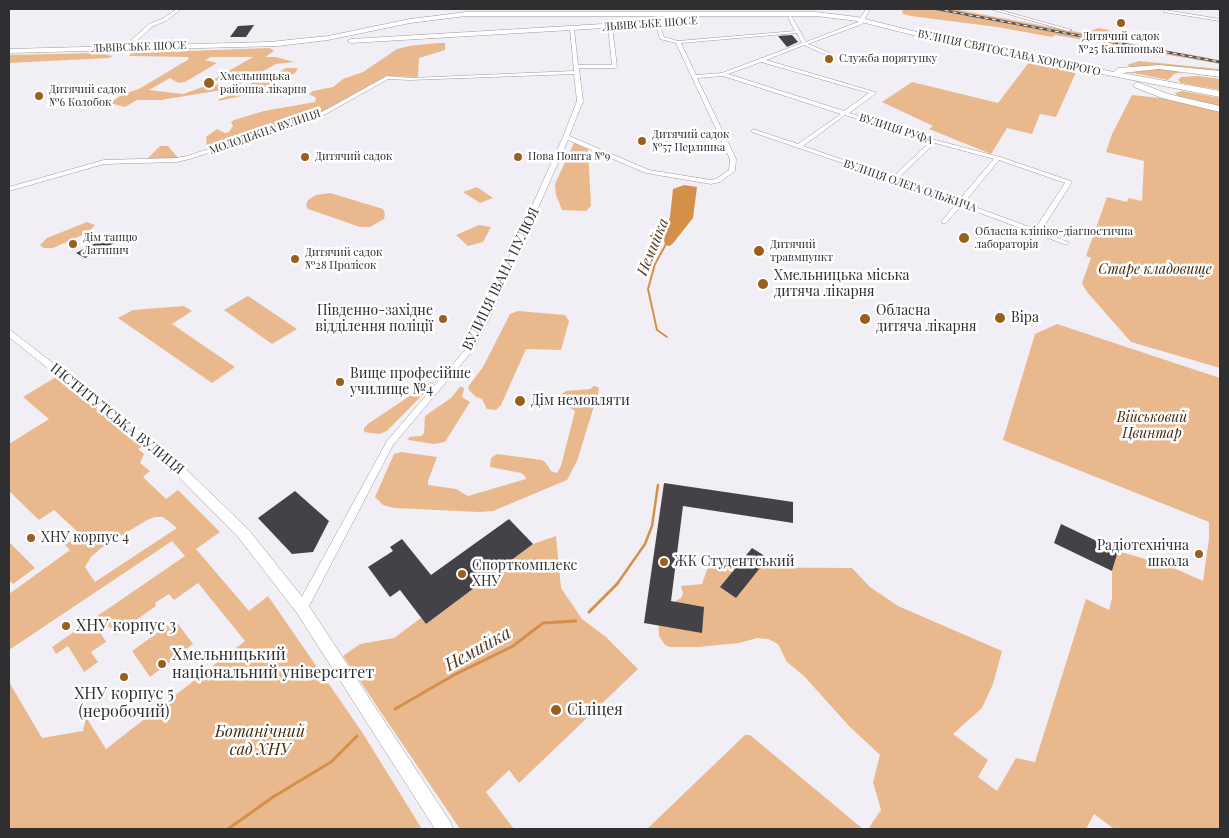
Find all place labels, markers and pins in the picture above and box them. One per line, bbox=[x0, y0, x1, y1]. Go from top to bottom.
marker: Дитячий садок №25 Калинонька bbox=[1115, 17, 1127, 29]
place label: Дитячий садок №25 Калинонька bbox=[1078, 30, 1164, 56]
place label: Служба порятунку bbox=[839, 52, 937, 66]
marker: Служба порятунку bbox=[823, 53, 835, 65]
place label: Хмельницька районна лікарня bbox=[220, 70, 307, 96]
marker: Хмельницька районна лікарня bbox=[202, 76, 216, 90]
place label: Дитячий садок №6 Колобок bbox=[49, 83, 126, 109]
marker: Дитячий садок №6 Колобок bbox=[33, 90, 45, 102]
place label: Дитячий садок №57 Перлинка bbox=[652, 128, 729, 154]
marker: Дитячий садок №57 Перлинка bbox=[636, 135, 648, 147]
place label: Дитячий садок bbox=[315, 150, 392, 164]
place label: Нова Пошта №9 bbox=[528, 150, 610, 164]
marker: Дитячий садок bbox=[299, 151, 311, 163]
marker: Нова Пошта №9 bbox=[512, 151, 524, 163]
place label: Обласна клініко-діагностична лабораторія bbox=[975, 225, 1133, 251]
place label: Дім танцю Латинич bbox=[83, 231, 137, 257]
marker: Обласна клініко-діагностична лабораторія bbox=[957, 231, 971, 245]
marker: Дім танцю Латинич bbox=[67, 238, 79, 250]
place label: Дитячий травмпункт bbox=[770, 238, 833, 264]
marker: Дитячий травмпункт bbox=[752, 244, 766, 258]
place label: Дитячий садок №28 Пролісок bbox=[305, 246, 382, 272]
marker: Дитячий садок №28 Пролісок bbox=[289, 253, 301, 265]
place label: Хмельницька міська дитяча лікарня bbox=[774, 268, 910, 300]
marker: Хмельницька міська дитяча лікарня bbox=[756, 277, 770, 291]
place label: Південно-західне відділення поліції bbox=[315, 303, 433, 336]
place label: Обласна дитяча лікарня bbox=[876, 303, 977, 336]
place label: Віра bbox=[1011, 310, 1039, 326]
marker: Віра bbox=[993, 311, 1007, 325]
marker: Обласна дитяча лікарня bbox=[858, 312, 872, 326]
marker: Південно-західне відділення поліції bbox=[437, 313, 449, 325]
place label: Вище професійше училище №4 bbox=[350, 366, 471, 398]
marker: Вище професійше училище №4 bbox=[334, 376, 346, 388]
place label: Дім немовляти bbox=[531, 393, 630, 409]
marker: Дім немовляти bbox=[513, 394, 527, 408]
place label: ХНУ корпус 4 bbox=[41, 530, 129, 546]
marker: ХНУ корпус 4 bbox=[25, 532, 37, 544]
place label: Радіотехнічна школа bbox=[1097, 538, 1189, 570]
marker: Радіотехнічна школа bbox=[1193, 548, 1205, 560]
place label: ЖК Студентський bbox=[674, 554, 795, 570]
marker: ЖК Студентський bbox=[658, 556, 670, 568]
place label: Спорткомплекс ХНУ bbox=[472, 558, 577, 590]
marker: Спорткомплекс ХНУ bbox=[456, 568, 468, 580]
place label: ХНУ корпус 3 bbox=[76, 616, 176, 636]
marker: ХНУ корпус 3 bbox=[60, 620, 72, 632]
place label: Хмельницький національний університет bbox=[172, 645, 374, 683]
marker: Хмельницький національний університет bbox=[156, 658, 168, 670]
marker: ХНУ корпус 5 (неробочий) bbox=[118, 671, 130, 683]
place label: ХНУ корпус 5 (неробочий) bbox=[74, 684, 174, 722]
place label: Сіліцея bbox=[567, 700, 623, 720]
marker: Сіліцея bbox=[549, 703, 563, 717]

